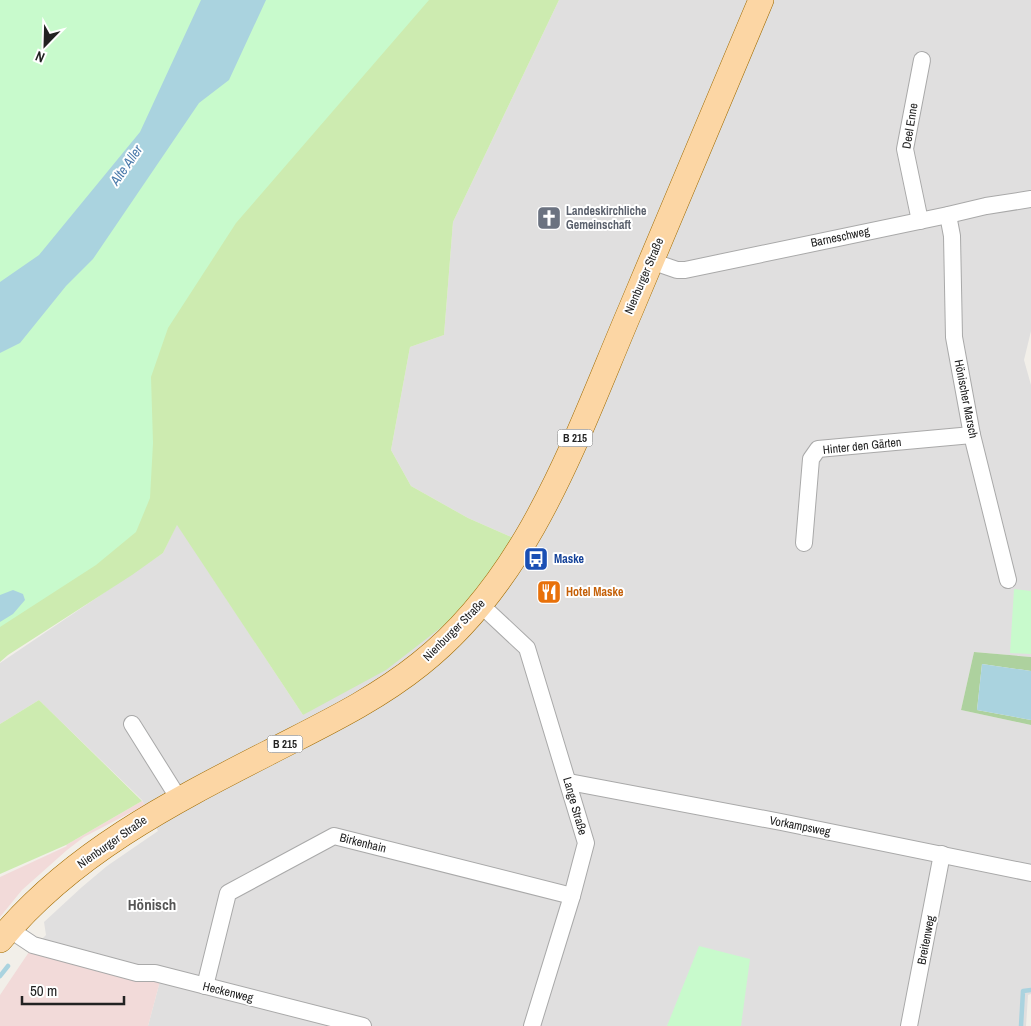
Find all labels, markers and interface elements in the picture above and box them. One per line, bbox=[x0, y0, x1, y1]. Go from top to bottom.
north arrow bbox=[20, 20, 70, 70]
text: N bbox=[33, 47, 47, 67]
street label: Deel Enne bbox=[899, 102, 921, 150]
water label: Alte Aller bbox=[105, 140, 147, 189]
place label: Landeskirchliche Gemeinschaft bbox=[566, 203, 647, 233]
church icon: Landeskirchliche Gemeinschaft bbox=[536, 205, 562, 231]
street label: Barneschweg bbox=[809, 223, 871, 251]
street label: Nienburger Straße bbox=[621, 235, 667, 317]
street label: Hönischer Marsch bbox=[951, 358, 981, 440]
road number: B 215 bbox=[558, 429, 592, 446]
street label: Hinter den Gärten bbox=[822, 434, 902, 458]
bus stop icon: Maske bbox=[523, 546, 549, 572]
place label: Maske bbox=[554, 551, 585, 567]
restaurant icon: Hotel Maske bbox=[536, 579, 562, 605]
place label: Hotel Maske bbox=[566, 584, 624, 600]
street label: Nienburger Straße bbox=[420, 596, 488, 664]
road number: B 215 bbox=[268, 736, 302, 752]
street label: Lange Straße bbox=[559, 775, 591, 837]
street label: Nienburger Straße bbox=[74, 812, 150, 872]
street label: Vorkampsweg bbox=[768, 812, 832, 840]
street label: Birkenhain bbox=[338, 829, 388, 857]
district label: Hönisch bbox=[128, 894, 176, 915]
street label: Breitenweg bbox=[913, 914, 939, 966]
scale bar bbox=[22, 974, 125, 1006]
street label: Heckenweg bbox=[201, 978, 255, 1006]
text: 50 m bbox=[30, 980, 57, 1001]

